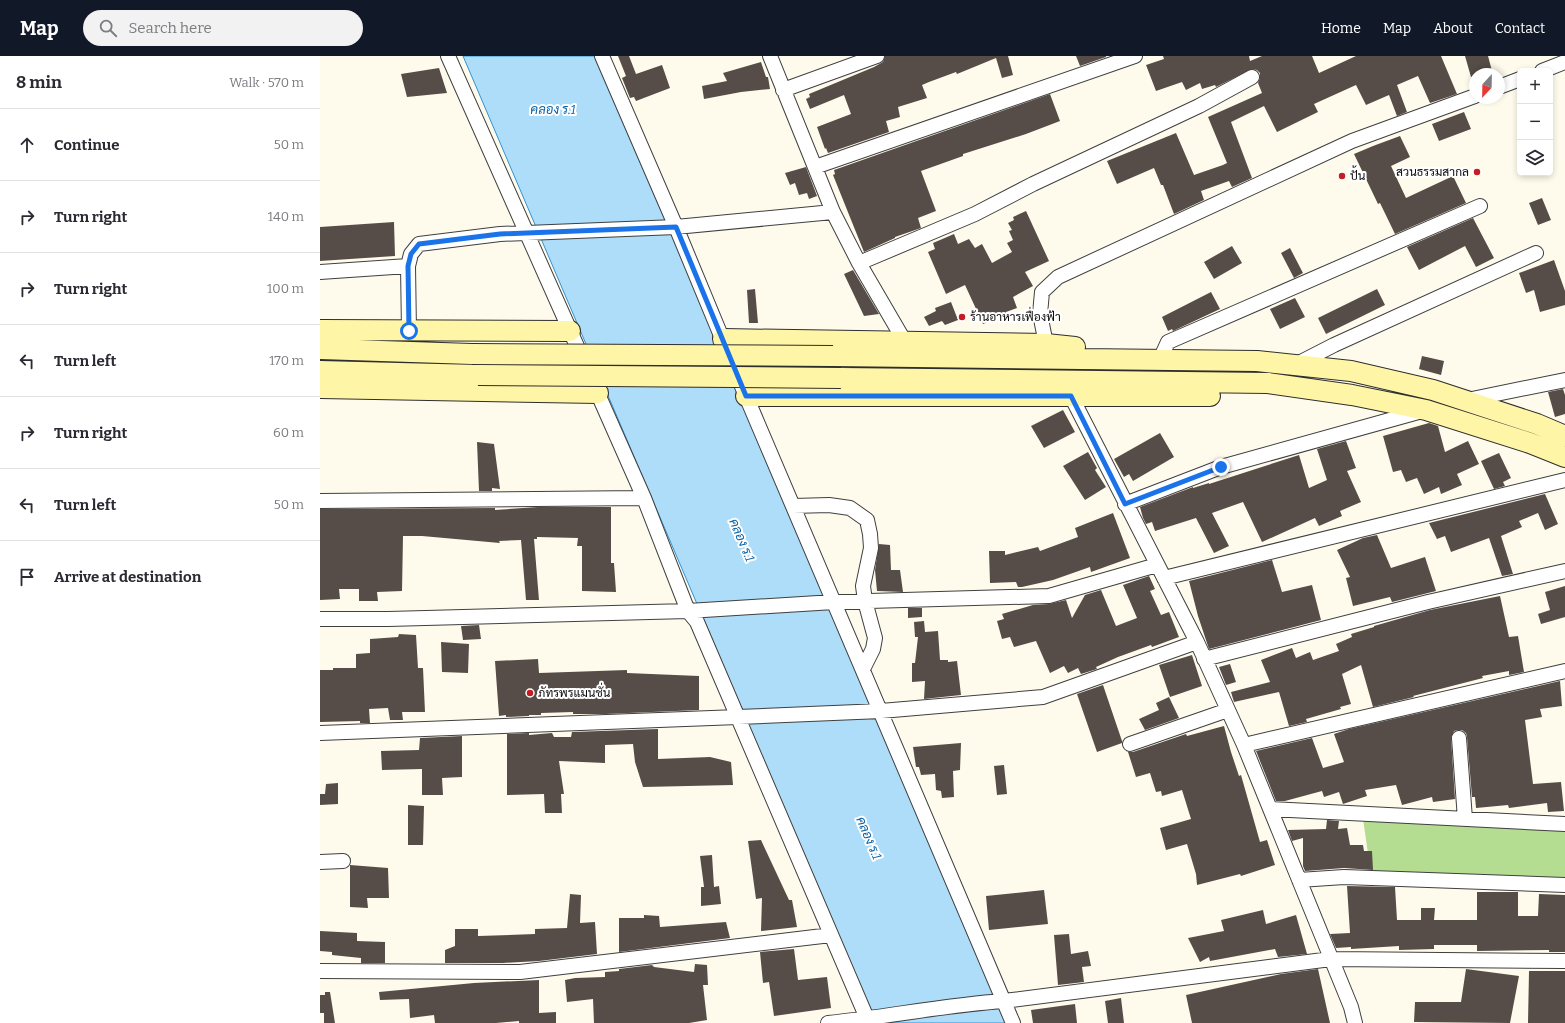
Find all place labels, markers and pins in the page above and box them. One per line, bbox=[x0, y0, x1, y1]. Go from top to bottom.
place label: ปั้น bbox=[1350, 165, 1366, 183]
place label: สวนธรรมสากล bbox=[1396, 165, 1469, 179]
marker: สวนธรรมสากล bbox=[1472, 167, 1482, 177]
marker: ปั้น bbox=[1337, 171, 1347, 181]
place label: ร้านอาหารเฟื่องฟ้า bbox=[970, 306, 1061, 324]
marker: ร้านอาหารเฟื่องฟ้า bbox=[957, 312, 967, 322]
place label: ภัทรพรแมนชั่น bbox=[538, 682, 611, 700]
marker: ภัทรพรแมนชั่น bbox=[525, 688, 535, 698]

